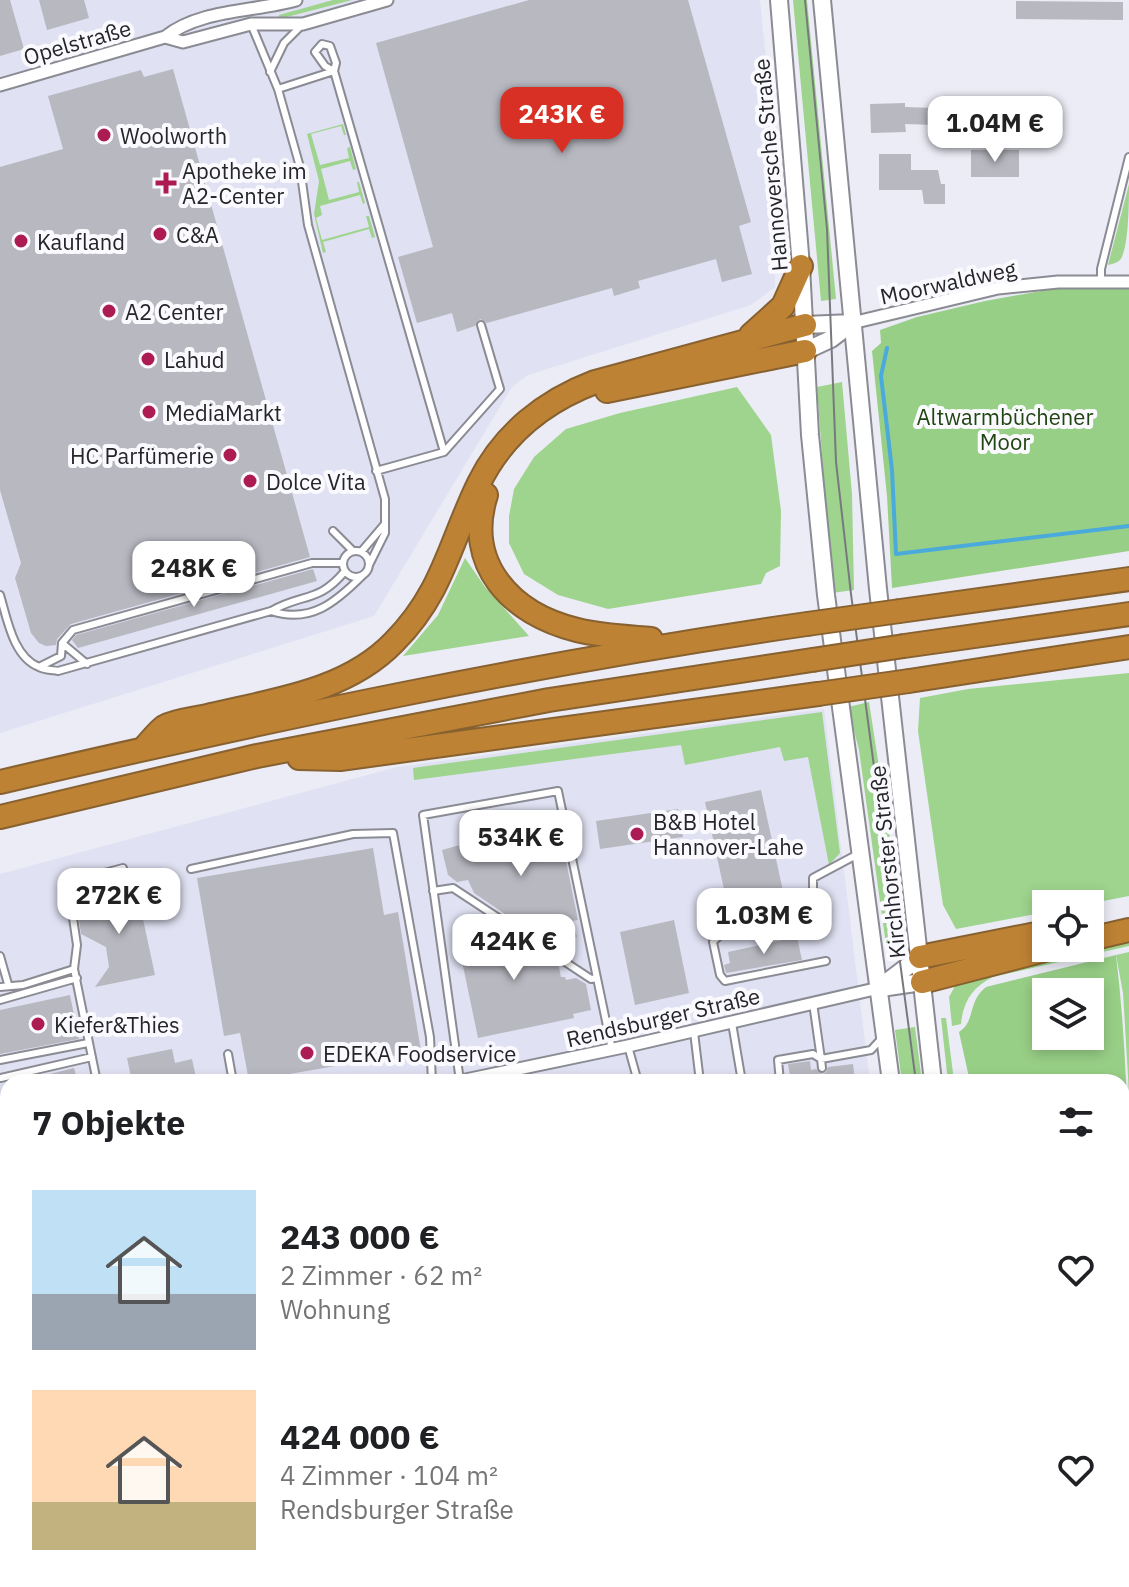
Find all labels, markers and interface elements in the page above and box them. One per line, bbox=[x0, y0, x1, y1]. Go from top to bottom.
street label: Opelstraße bbox=[20, 13, 134, 71]
street label: Hannoversche Straße bbox=[746, 58, 794, 272]
pin: 243K € bbox=[497, 87, 627, 155]
text: 243K € bbox=[518, 96, 606, 130]
pin: 1.04M € bbox=[921, 96, 1069, 164]
text: 1.04M € bbox=[946, 105, 1044, 139]
place label: Woolworth bbox=[120, 121, 227, 150]
marker: Woolworth bbox=[95, 126, 113, 144]
place label: Apotheke im A2-Center bbox=[182, 156, 307, 210]
marker: Apotheke im A2-Center bbox=[157, 174, 175, 192]
place label: C&A bbox=[176, 220, 219, 249]
marker: C&A bbox=[151, 225, 169, 243]
place label: Kaufland bbox=[37, 227, 125, 256]
marker: Kaufland bbox=[12, 232, 30, 250]
street label: Moorwaldweg bbox=[877, 253, 1019, 311]
place label: A2 Center bbox=[125, 297, 224, 326]
marker: A2 Center bbox=[100, 302, 118, 320]
place label: Lahud bbox=[164, 345, 225, 374]
marker: Lahud bbox=[139, 350, 157, 368]
place label: MediaMarkt bbox=[165, 398, 282, 427]
park label: Altwarmbüchener Moor bbox=[917, 402, 1093, 456]
marker: MediaMarkt bbox=[140, 403, 158, 421]
place label: HC Parfümerie bbox=[70, 441, 214, 470]
marker: HC Parfümerie bbox=[221, 446, 239, 464]
place label: Dolce Vita bbox=[266, 467, 366, 496]
marker: Dolce Vita bbox=[241, 472, 259, 490]
pin: 248K € bbox=[129, 541, 259, 609]
text: 248K € bbox=[150, 550, 238, 584]
street label: Kirchhorster Straße bbox=[862, 764, 912, 960]
place label: B&B Hotel Hannover-Lahe bbox=[653, 807, 804, 861]
pin: 534K € bbox=[456, 810, 586, 878]
text: 534K € bbox=[477, 819, 565, 853]
marker: B&B Hotel Hannover-Lahe bbox=[628, 825, 646, 843]
pin: 272K € bbox=[54, 868, 184, 936]
text: 272K € bbox=[75, 877, 163, 911]
pin: 1.03M € bbox=[690, 888, 838, 956]
map controls bbox=[1032, 890, 1104, 1050]
button: locate bbox=[1032, 890, 1104, 962]
text: 1.03M € bbox=[715, 897, 813, 931]
pin: 424K € bbox=[449, 914, 579, 982]
text: 424K € bbox=[470, 923, 558, 957]
button: layers bbox=[1032, 978, 1104, 1050]
street label: Rendsburger Straße bbox=[563, 981, 763, 1053]
place label: Kiefer&Thies bbox=[54, 1010, 180, 1039]
marker: Kiefer&Thies bbox=[29, 1015, 47, 1033]
place label: EDEKA Foodservice bbox=[323, 1039, 516, 1068]
marker: EDEKA Foodservice bbox=[298, 1044, 316, 1062]
text: 7 Objekte bbox=[32, 1100, 185, 1144]
icon: filters bbox=[1054, 1100, 1098, 1144]
text: 243 000 € bbox=[280, 1214, 440, 1258]
icon: home bbox=[96, 1222, 192, 1318]
icon: heart bbox=[1054, 1248, 1098, 1292]
text: 2 Zimmer · 62 m² bbox=[280, 1258, 482, 1292]
text: Wohnung bbox=[280, 1292, 390, 1326]
text: 424 000 € bbox=[280, 1414, 440, 1458]
icon: home bbox=[96, 1422, 192, 1518]
icon: heart bbox=[1054, 1448, 1098, 1492]
text: 4 Zimmer · 104 m² bbox=[280, 1458, 498, 1492]
text: Rendsburger Straße bbox=[280, 1492, 514, 1526]

